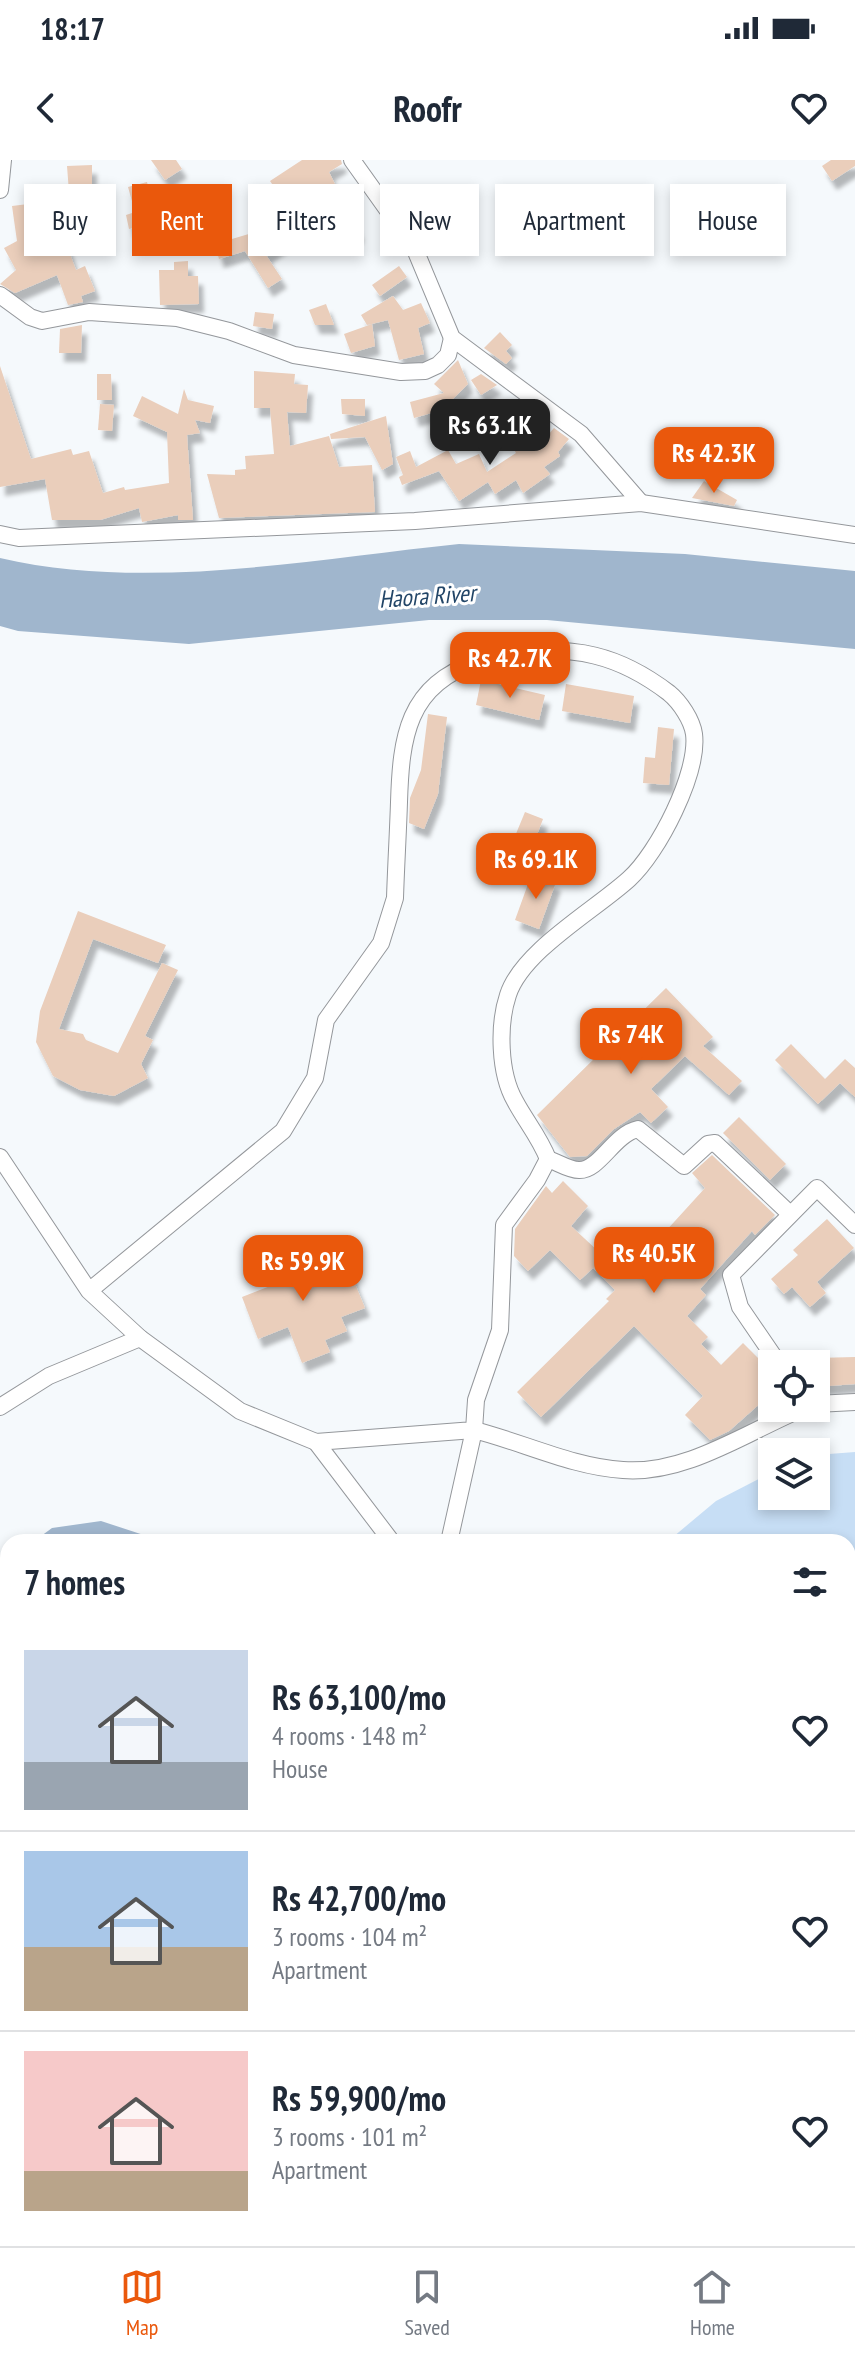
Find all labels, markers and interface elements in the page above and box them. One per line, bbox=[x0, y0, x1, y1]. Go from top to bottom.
text: 18:17 bbox=[40, 9, 105, 48]
text: Roofr bbox=[393, 85, 462, 132]
icon: back bbox=[24, 86, 68, 130]
icon: heart bbox=[787, 86, 831, 130]
chip: Buy bbox=[24, 184, 116, 256]
chip: Rent bbox=[132, 184, 232, 256]
chip: Filters bbox=[248, 184, 364, 256]
chip: New bbox=[380, 184, 479, 256]
chip: Apartment bbox=[495, 184, 654, 256]
chip: House bbox=[670, 184, 786, 256]
pin: Rs 63.1K bbox=[407, 399, 573, 467]
text: Rs 63.1K bbox=[448, 408, 532, 441]
pin: Rs 42.3K bbox=[631, 427, 797, 495]
text: Rs 42.3K bbox=[672, 436, 756, 469]
water label: Haora River bbox=[378, 577, 480, 615]
pin: Rs 42.7K bbox=[427, 632, 593, 700]
text: Rs 42.7K bbox=[468, 641, 552, 674]
pin: Rs 69.1K bbox=[453, 833, 619, 901]
text: Rs 69.1K bbox=[494, 842, 578, 875]
pin: Rs 74K bbox=[566, 1008, 696, 1076]
text: Rs 74K bbox=[598, 1017, 664, 1050]
pin: Rs 40.5K bbox=[571, 1227, 737, 1295]
pin: Rs 59.9K bbox=[220, 1235, 386, 1303]
text: Rs 40.5K bbox=[612, 1236, 696, 1269]
text: Rs 59.9K bbox=[261, 1244, 345, 1277]
map controls bbox=[758, 1350, 830, 1510]
button: locate bbox=[758, 1350, 830, 1422]
button: layers bbox=[758, 1438, 830, 1510]
text: 7 homes bbox=[24, 1560, 125, 1604]
icon: filters bbox=[788, 1560, 832, 1604]
text: Rs 63,100/mo bbox=[272, 1675, 446, 1719]
icon: home bbox=[88, 1682, 184, 1778]
icon: heart bbox=[788, 1708, 832, 1752]
text: 4 rooms · 148 m² bbox=[272, 1719, 427, 1752]
text: House bbox=[272, 1752, 328, 1785]
text: Rs 42,700/mo bbox=[272, 1876, 446, 1920]
icon: home bbox=[88, 1883, 184, 1979]
icon: heart bbox=[788, 1909, 832, 1953]
text: 3 rooms · 104 m² bbox=[272, 1920, 427, 1953]
text: Apartment bbox=[272, 1953, 367, 1986]
text: Rs 59,900/mo bbox=[272, 2076, 446, 2120]
icon: home bbox=[88, 2083, 184, 2179]
icon: heart bbox=[788, 2109, 832, 2153]
text: 3 rooms · 101 m² bbox=[272, 2120, 427, 2153]
text: Apartment bbox=[272, 2153, 367, 2186]
tab: Map bbox=[120, 2265, 164, 2341]
tab: Saved bbox=[404, 2265, 450, 2341]
tab: Home bbox=[690, 2265, 735, 2341]

